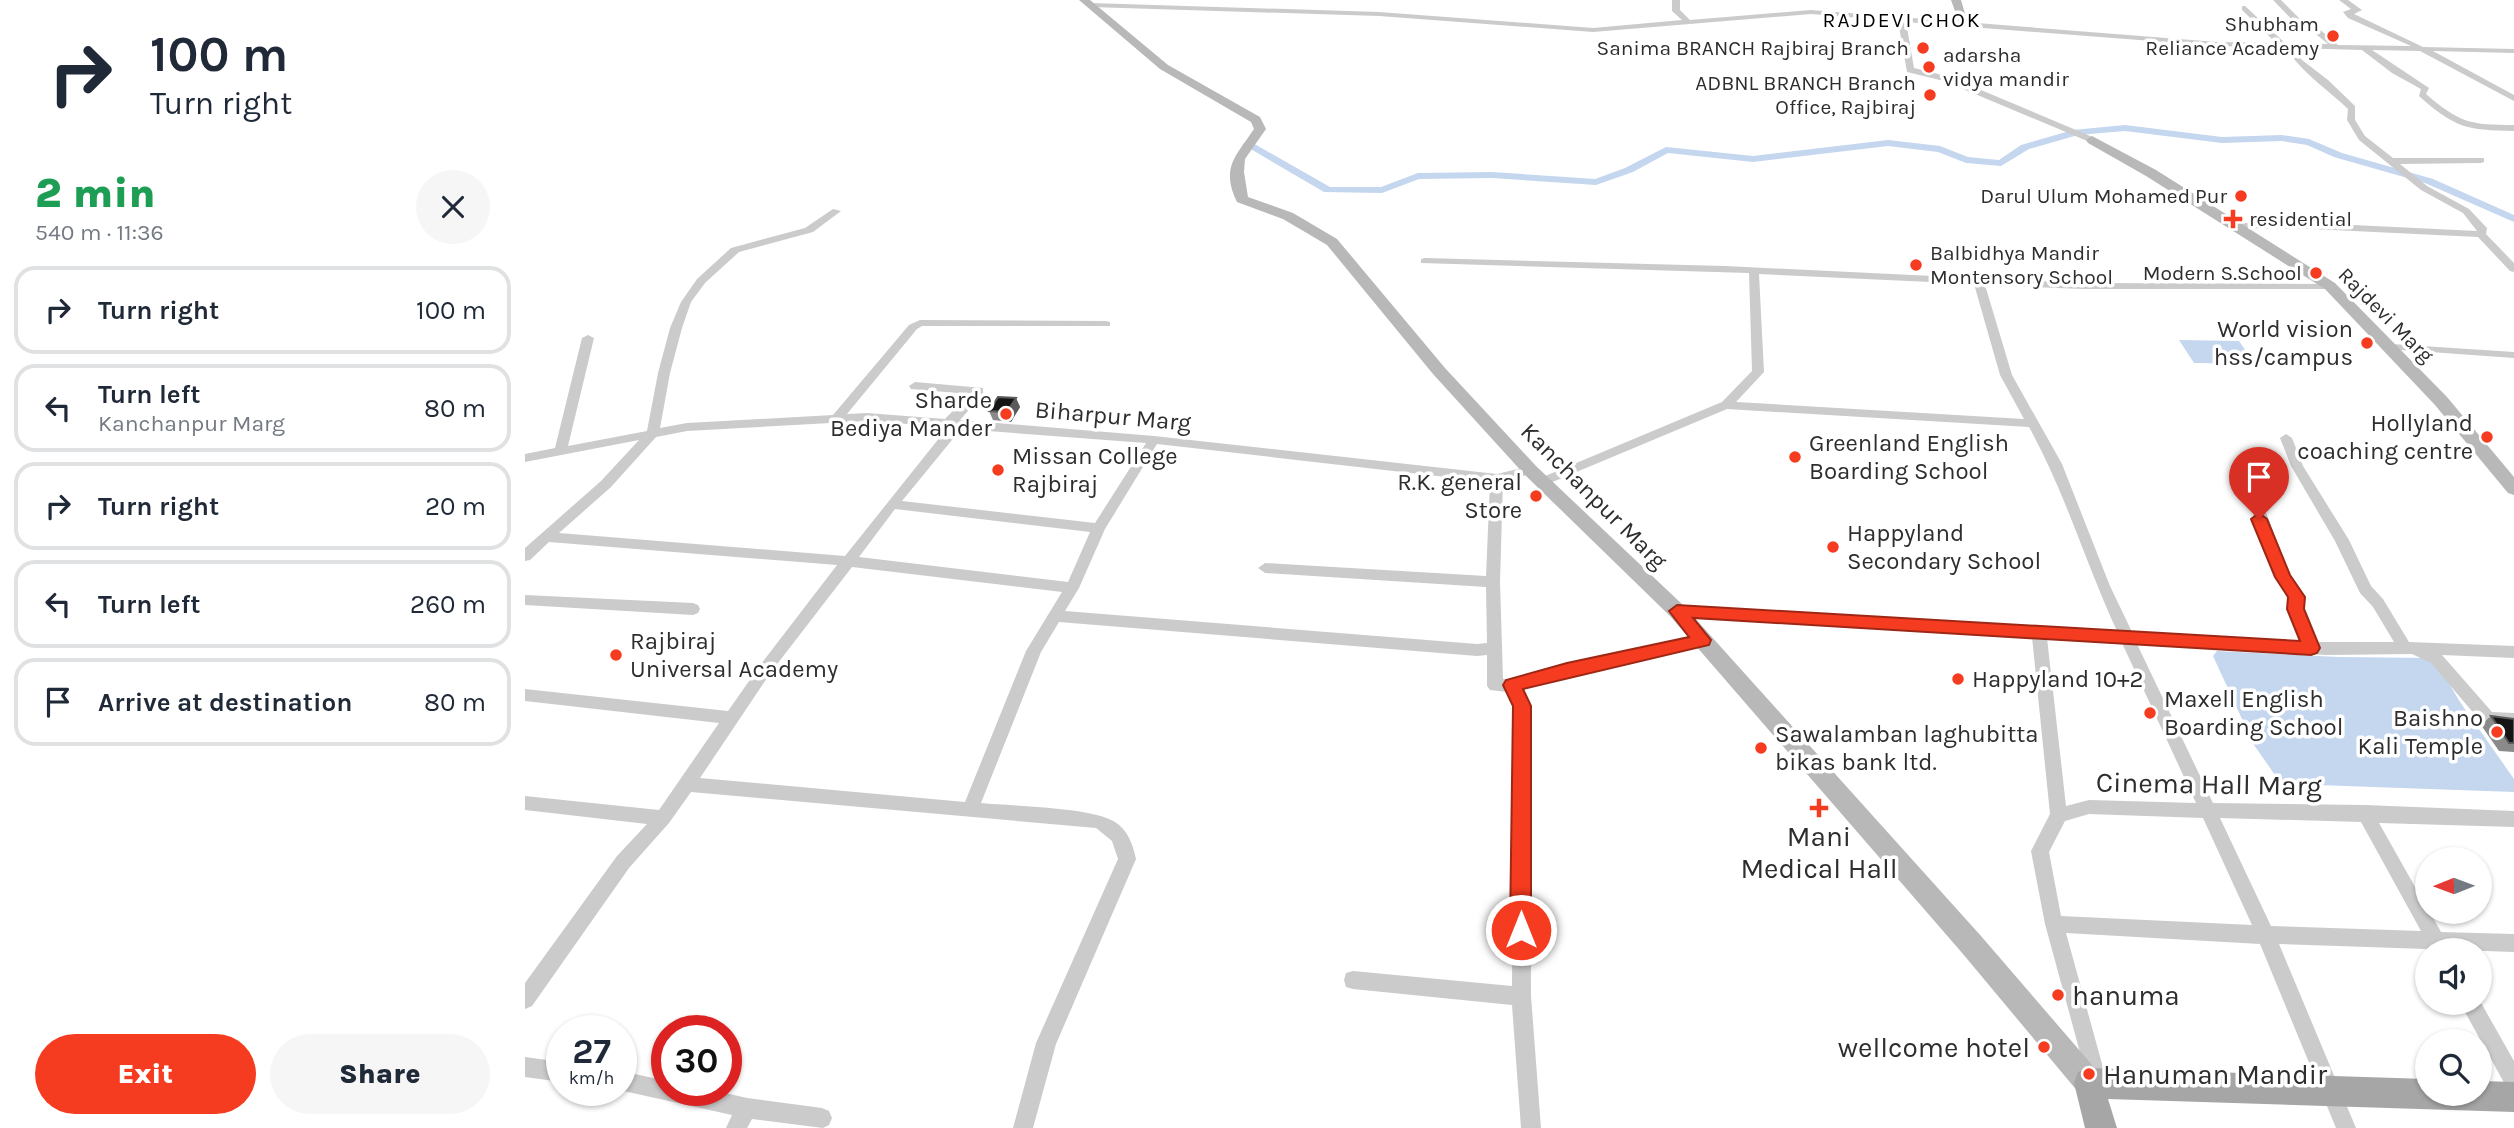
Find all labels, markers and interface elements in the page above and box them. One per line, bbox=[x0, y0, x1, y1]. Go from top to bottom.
district label: RAJDEVI CHOK bbox=[1823, 8, 1981, 32]
place label: Shubham Reliance Academy bbox=[2145, 12, 2319, 60]
text: 100 m bbox=[150, 26, 288, 83]
icon: right bbox=[35, 28, 126, 119]
marker: Shubham Reliance Academy bbox=[2325, 28, 2341, 44]
place label: Sanima BRANCH Rajbiraj Branch bbox=[1597, 36, 1909, 60]
marker: Sanima BRANCH Rajbiraj Branch bbox=[1915, 40, 1931, 56]
place label: adarsha vidya mandir bbox=[1943, 43, 2069, 91]
marker: adarsha vidya mandir bbox=[1921, 59, 1937, 75]
place label: ADBNL BRANCH Branch Office, Rajbiraj bbox=[1695, 71, 1916, 119]
text: Turn right bbox=[150, 85, 292, 122]
marker: ADBNL BRANCH Branch Office, Rajbiraj bbox=[1922, 87, 1938, 103]
text: 2 min bbox=[35, 168, 155, 218]
button: close bbox=[416, 170, 490, 244]
place label: Darul Ulum Mohamed Pur bbox=[1980, 184, 2227, 208]
marker: Darul Ulum Mohamed Pur bbox=[2233, 188, 2249, 204]
place label: residential bbox=[2249, 207, 2352, 231]
marker: residential bbox=[2223, 209, 2243, 229]
text: 540 m · 11:36 bbox=[35, 219, 164, 246]
place label: Balbidhya Mandir Montensory School bbox=[1930, 241, 2113, 289]
marker: Balbidhya Mandir Montensory School bbox=[1908, 257, 1924, 273]
place label: Modern S.School bbox=[2143, 261, 2302, 285]
street label: Rajdevi Marg bbox=[2333, 262, 2439, 368]
marker: Modern S.School bbox=[2308, 265, 2324, 281]
icon: right bbox=[39, 291, 77, 329]
text: Turn right bbox=[98, 295, 219, 326]
text: 100 m bbox=[416, 295, 486, 326]
place label: World vision hss/campus bbox=[2214, 315, 2353, 371]
marker: World vision hss/campus bbox=[2359, 335, 2375, 351]
text: Turn left bbox=[98, 379, 200, 410]
place label: Sharde Bediya Mander bbox=[830, 386, 992, 442]
icon: left bbox=[39, 389, 77, 427]
text: 80 m bbox=[424, 393, 486, 424]
street label: Biharpur Marg bbox=[1034, 395, 1193, 437]
marker: Sharde Bediya Mander bbox=[998, 406, 1014, 422]
place label: Hollyland coaching centre bbox=[2297, 409, 2473, 465]
text: Kanchanpur Marg bbox=[98, 410, 285, 437]
street label: Kanchanpur Marg bbox=[1515, 417, 1673, 575]
place label: Greenland English Boarding School bbox=[1809, 429, 2009, 485]
marker: Hollyland coaching centre bbox=[2479, 429, 2495, 445]
place label: Missan College Rajbiraj bbox=[1012, 442, 1178, 498]
pin bbox=[2229, 447, 2289, 519]
marker: Greenland English Boarding School bbox=[1787, 449, 1803, 465]
icon: arrive bbox=[2240, 458, 2278, 496]
marker: Missan College Rajbiraj bbox=[990, 462, 1006, 478]
place label: R.K. general Store bbox=[1397, 468, 1522, 524]
icon: right bbox=[39, 487, 77, 525]
marker: R.K. general Store bbox=[1528, 488, 1544, 504]
text: Turn right bbox=[98, 491, 219, 522]
text: 20 m bbox=[425, 491, 486, 522]
place label: Happyland Secondary School bbox=[1847, 519, 2041, 575]
marker: Happyland Secondary School bbox=[1825, 539, 1841, 555]
icon: left bbox=[39, 585, 77, 623]
text: Turn left bbox=[98, 589, 200, 620]
text: 260 m bbox=[410, 589, 486, 620]
place label: Rajbiraj Universal Academy bbox=[630, 627, 838, 683]
marker: Rajbiraj Universal Academy bbox=[608, 647, 624, 663]
place label: Happyland 10+2 bbox=[1972, 665, 2144, 693]
marker: Happyland 10+2 bbox=[1950, 671, 1966, 687]
icon: arrive bbox=[39, 683, 77, 721]
place label: Maxell English Boarding School bbox=[2164, 685, 2343, 741]
text: Arrive at destination bbox=[98, 687, 352, 718]
text: 80 m bbox=[424, 687, 486, 718]
place label: Baishno Kali Temple bbox=[2358, 704, 2483, 760]
marker: Maxell English Boarding School bbox=[2142, 705, 2158, 721]
place label: Sawalamban laghubitta bikas bank ltd. bbox=[1775, 720, 2038, 776]
marker: Baishno Kali Temple bbox=[2489, 724, 2505, 740]
marker: Sawalamban laghubitta bikas bank ltd. bbox=[1753, 740, 1769, 756]
street label: Cinema Hall Marg bbox=[2096, 766, 2323, 802]
marker: Mani Medical Hall bbox=[1811, 800, 1827, 816]
place label: Mani Medical Hall bbox=[1740, 820, 1898, 885]
north arrow bbox=[2415, 847, 2492, 924]
map controls bbox=[2415, 847, 2492, 1106]
position arrow bbox=[1484, 893, 1558, 967]
button: sound bbox=[2415, 938, 2492, 1015]
place label: hanuma bbox=[2072, 979, 2180, 1012]
marker: hanuma bbox=[2050, 987, 2066, 1003]
speed limit sign: 30 bbox=[651, 1015, 742, 1106]
button: search bbox=[2415, 1029, 2492, 1106]
text: 27 bbox=[572, 1031, 611, 1072]
place label: wellcome hotel bbox=[1838, 1031, 2030, 1064]
button: Exit bbox=[35, 1034, 256, 1114]
button: Share bbox=[270, 1034, 490, 1114]
marker: wellcome hotel bbox=[2036, 1039, 2052, 1055]
place label: Hanuman Mandir bbox=[2103, 1058, 2328, 1091]
marker: Hanuman Mandir bbox=[2081, 1066, 2097, 1082]
text: km/h bbox=[569, 1067, 614, 1089]

